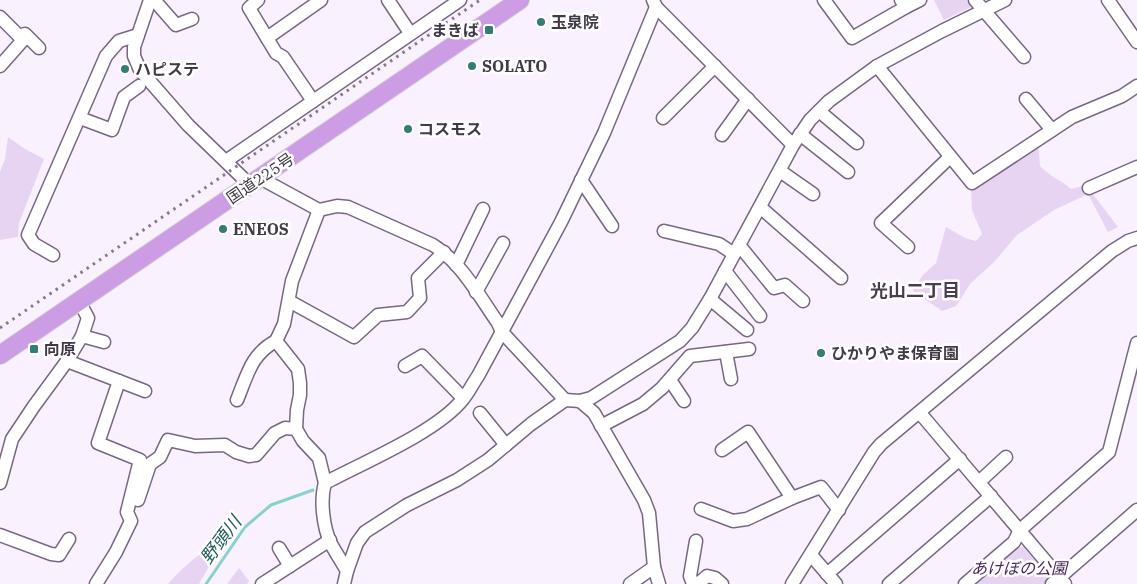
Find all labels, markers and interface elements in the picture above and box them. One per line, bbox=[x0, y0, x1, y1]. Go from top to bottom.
place label: 玉泉院 bbox=[551, 12, 599, 32]
marker: 玉泉院 bbox=[535, 16, 547, 28]
place label: まきば bbox=[431, 20, 479, 40]
marker: まきば bbox=[483, 24, 495, 36]
place label: SOLATO bbox=[482, 56, 548, 76]
place label: ハピステ bbox=[135, 59, 199, 79]
marker: SOLATO bbox=[466, 60, 478, 72]
marker: ハピステ bbox=[119, 63, 131, 75]
place label: コスモス bbox=[418, 119, 482, 139]
marker: コスモス bbox=[402, 123, 414, 135]
street label: 国道225号 bbox=[223, 148, 297, 208]
place label: ENEOS bbox=[233, 219, 289, 239]
marker: ENEOS bbox=[217, 223, 229, 235]
district label: 光山二丁目 bbox=[870, 279, 960, 302]
place label: 向原 bbox=[44, 339, 76, 359]
marker: 向原 bbox=[28, 343, 40, 355]
place label: ひかりやま保育園 bbox=[831, 343, 959, 363]
marker: ひかりやま保育園 bbox=[815, 347, 827, 359]
water label: 野頭川 bbox=[195, 510, 247, 568]
park label: あけぼの公園 bbox=[971, 558, 1069, 578]

